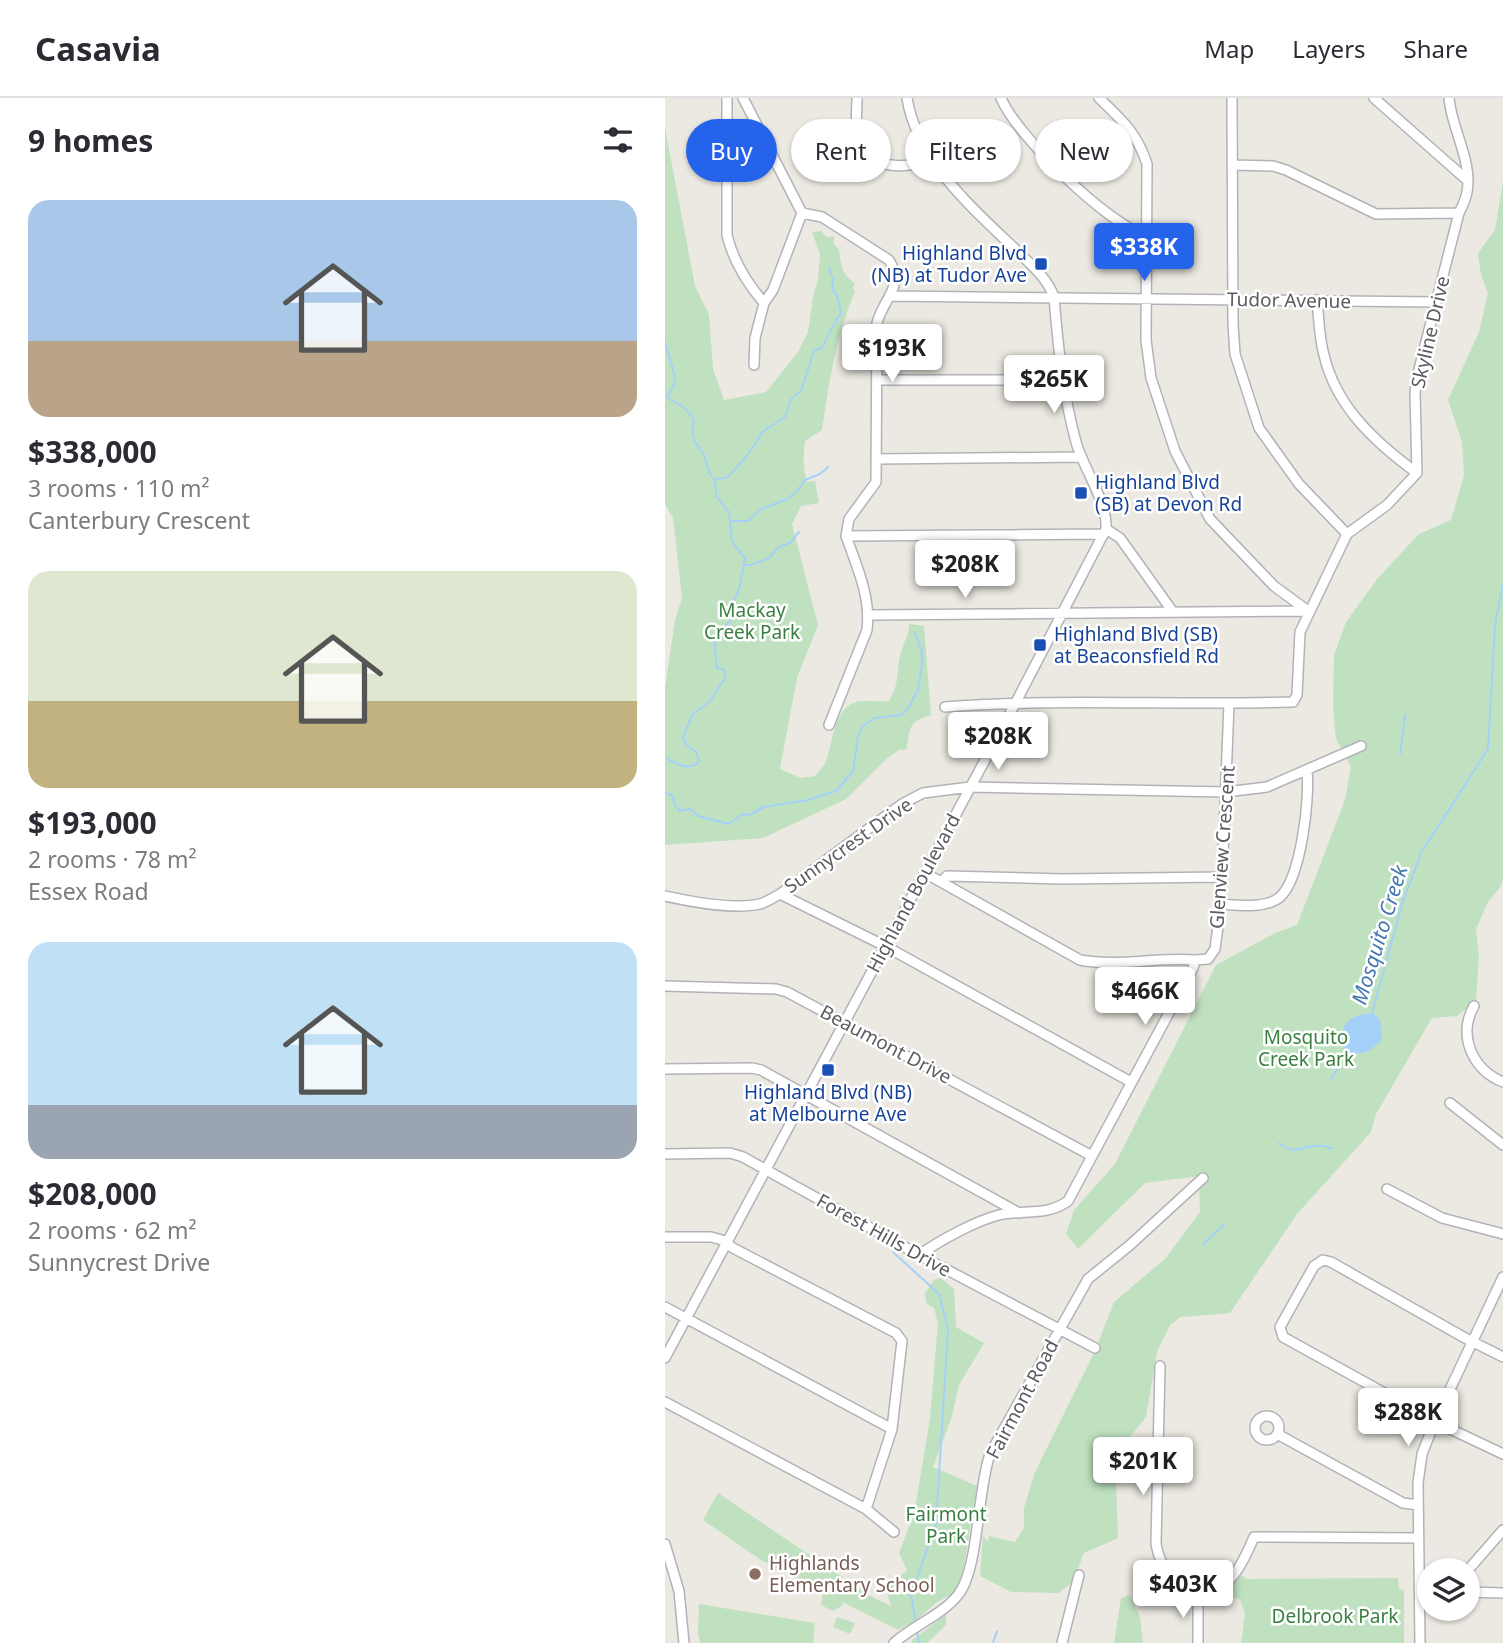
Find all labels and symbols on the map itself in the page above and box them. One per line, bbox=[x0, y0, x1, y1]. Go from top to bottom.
pin: $338K bbox=[1095, 223, 1193, 283]
place label: Highland Blvd (NB) at Tudor Ave bbox=[872, 240, 1027, 288]
marker: Highland Blvd (NB) at Tudor Ave bbox=[1033, 256, 1049, 272]
street label: Skyline Drive bbox=[1404, 273, 1456, 391]
street label: Tudor Avenue bbox=[1227, 286, 1351, 314]
pin: $193K bbox=[843, 324, 941, 384]
pin: $265K bbox=[1005, 356, 1103, 415]
place label: Highland Blvd (SB) at Devon Rd bbox=[1095, 469, 1242, 517]
marker: Highland Blvd (SB) at Devon Rd bbox=[1073, 485, 1089, 501]
pin: $208K bbox=[916, 540, 1014, 600]
park label: Mackay Creek Park bbox=[704, 597, 800, 645]
place label: Highland Blvd (SB) at Beaconsfield Rd bbox=[1054, 621, 1219, 669]
marker: Highland Blvd (SB) at Beaconsfield Rd bbox=[1032, 637, 1048, 653]
pin: $208K bbox=[949, 712, 1047, 772]
street label: Glenview Crescent bbox=[1203, 764, 1241, 930]
street label: Sunnycrest Drive bbox=[779, 791, 917, 899]
street label: Highland Boulevard bbox=[860, 809, 966, 977]
water label: Mosquito Creek bbox=[1345, 860, 1414, 1008]
pin: $466K bbox=[1096, 968, 1194, 1027]
street label: Beaumont Drive bbox=[816, 998, 956, 1090]
park label: Mosquito Creek Park bbox=[1258, 1024, 1354, 1072]
marker: Highland Blvd (NB) at Melbourne Ave bbox=[820, 1062, 836, 1078]
place label: Highland Blvd (NB) at Melbourne Ave bbox=[744, 1079, 912, 1127]
street label: Forest Hills Drive bbox=[812, 1187, 956, 1283]
street label: Fairmont Road bbox=[980, 1335, 1064, 1463]
pin: $288K bbox=[1359, 1388, 1457, 1448]
pin: $201K bbox=[1094, 1438, 1192, 1497]
park label: Fairmont Park bbox=[905, 1501, 987, 1549]
place label: Highlands Elementary School bbox=[769, 1550, 935, 1598]
pin: $403K bbox=[1134, 1560, 1232, 1620]
marker: Highlands Elementary School bbox=[747, 1566, 763, 1582]
park label: Delbrook Park bbox=[1272, 1603, 1398, 1629]

